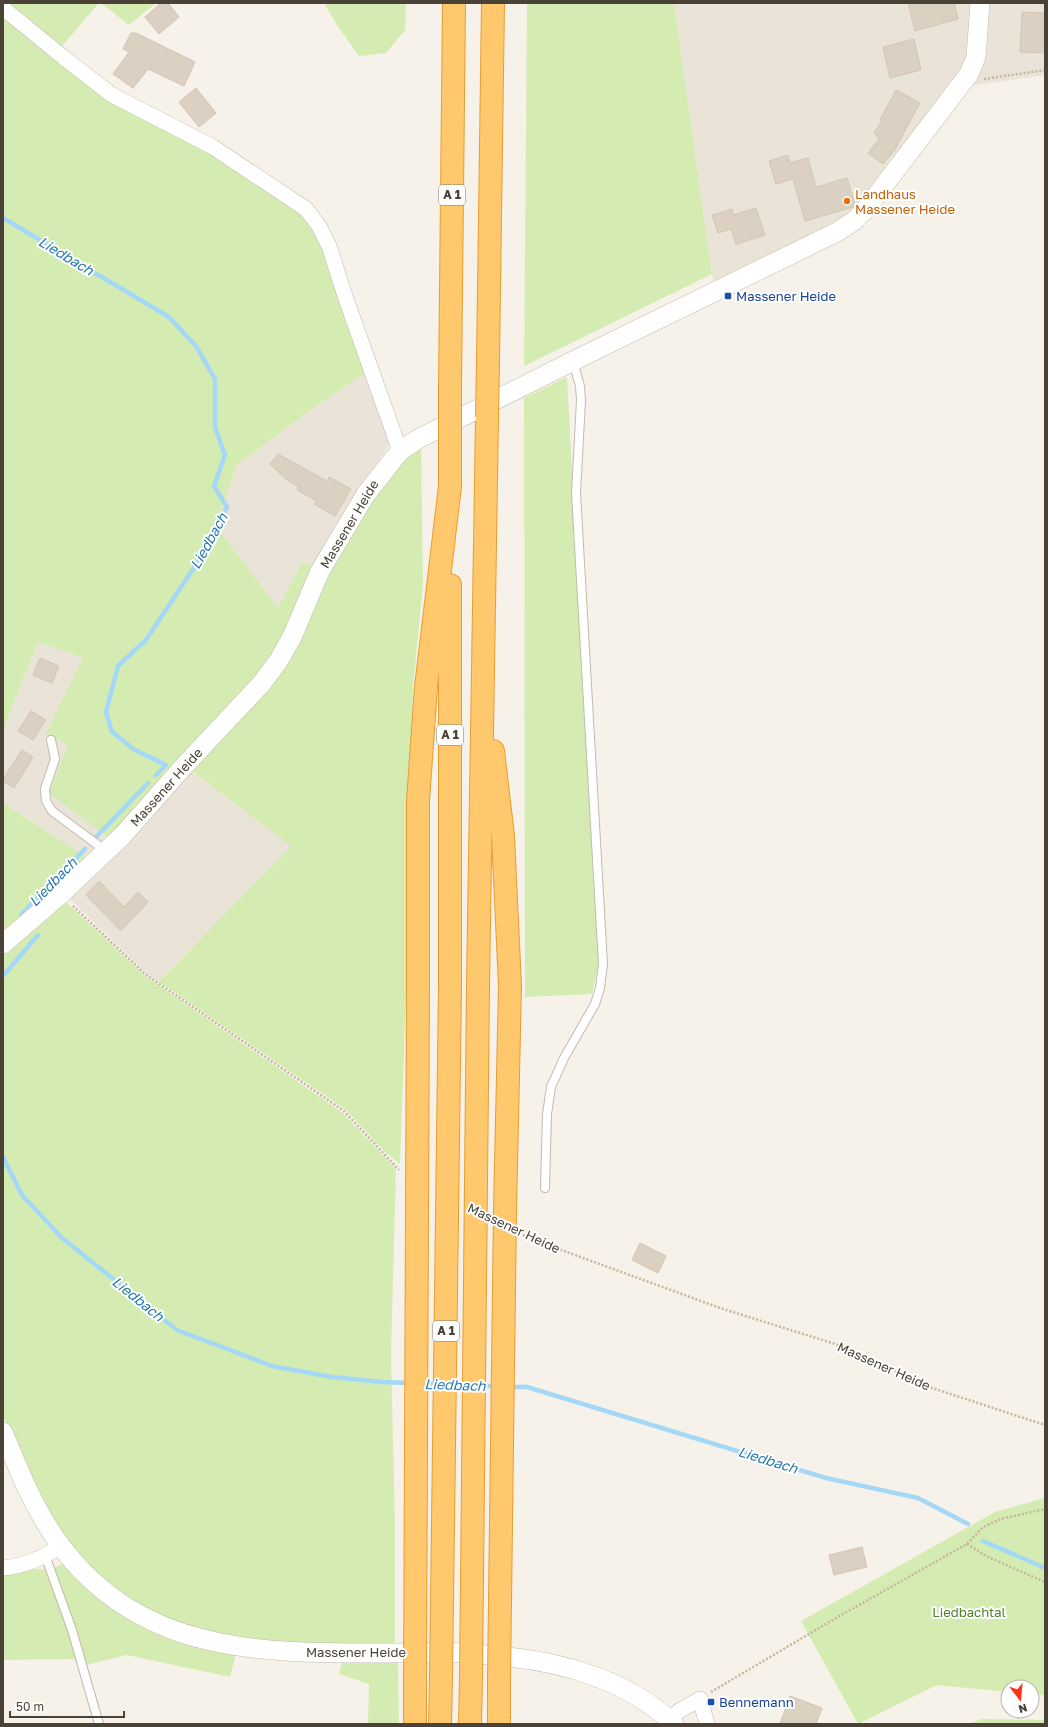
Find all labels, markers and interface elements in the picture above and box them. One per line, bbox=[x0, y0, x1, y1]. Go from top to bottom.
road number: A 1 bbox=[439, 185, 465, 205]
place label: Landhaus Massener Heide bbox=[855, 186, 955, 217]
marker: Landhaus Massener Heide bbox=[842, 196, 852, 206]
water label: Liedbach bbox=[36, 233, 98, 279]
place label: Massener Heide bbox=[736, 288, 836, 304]
marker: Massener Heide bbox=[723, 291, 733, 301]
street label: Massener Heide bbox=[316, 477, 382, 571]
water label: Liedbach bbox=[186, 509, 232, 572]
road number: A 1 bbox=[437, 725, 463, 745]
street label: Massener Heide bbox=[127, 744, 205, 830]
water label: Liedbach bbox=[25, 853, 81, 910]
street label: Massener Heide bbox=[465, 1200, 563, 1256]
water label: Liedbach bbox=[109, 1273, 169, 1325]
road number: A 1 bbox=[433, 1321, 459, 1341]
street label: Massener Heide bbox=[835, 1338, 933, 1394]
water label: Liedbach bbox=[424, 1375, 487, 1394]
water label: Liedbach bbox=[736, 1442, 801, 1477]
park label: Liedbachtal bbox=[932, 1604, 1006, 1620]
street label: Massener Heide bbox=[306, 1644, 406, 1660]
north arrow bbox=[1000, 1679, 1040, 1719]
scale bar bbox=[10, 1693, 124, 1719]
place label: Bennemann bbox=[719, 1694, 794, 1710]
marker: Bennemann bbox=[706, 1697, 716, 1707]
text: 50 m bbox=[16, 1699, 44, 1714]
text: N bbox=[1017, 1702, 1029, 1716]

